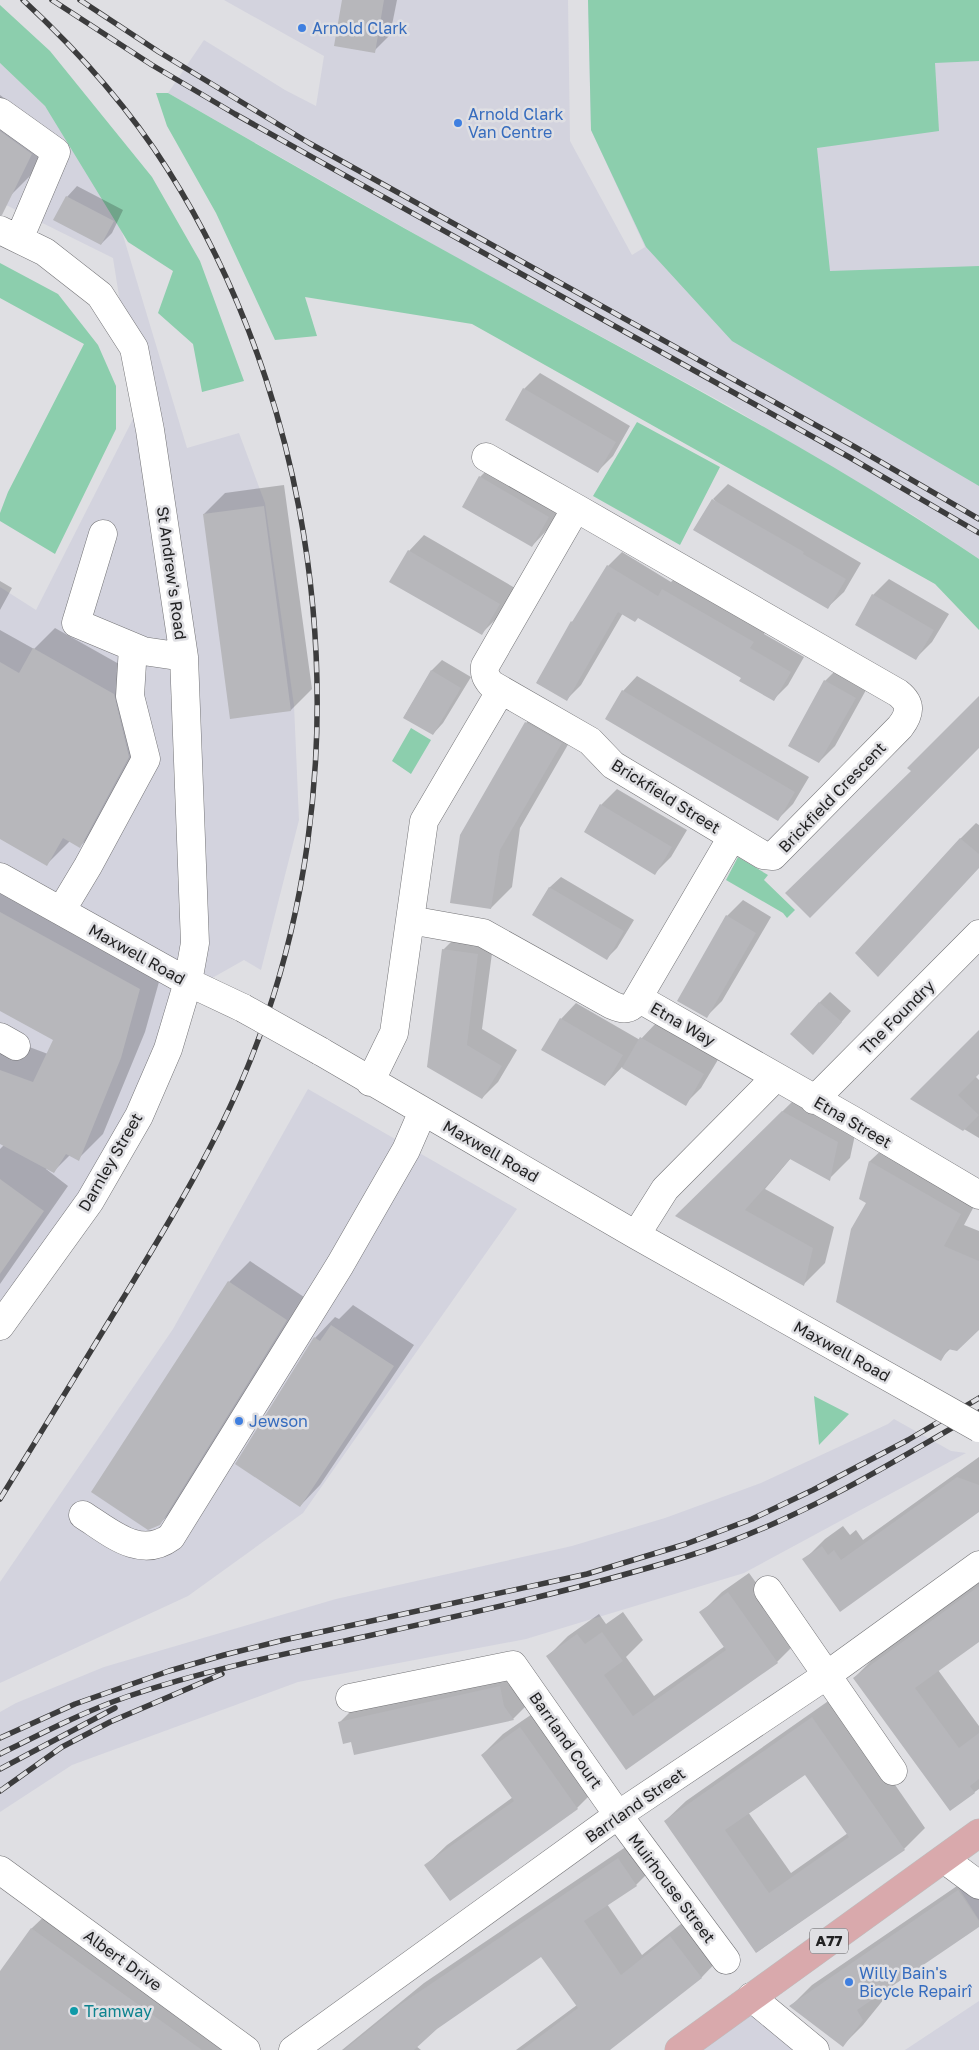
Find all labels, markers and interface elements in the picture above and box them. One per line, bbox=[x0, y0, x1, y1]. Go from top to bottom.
place label: Arnold Clark bbox=[312, 18, 408, 38]
marker: Arnold Clark bbox=[296, 22, 308, 34]
place label: Arnold Clark Van Centre bbox=[468, 104, 564, 142]
marker: Arnold Clark Van Centre bbox=[452, 117, 464, 129]
street label: St Andrew's Road bbox=[153, 505, 191, 641]
street label: Brickfield Crescent bbox=[774, 738, 890, 856]
street label: Brickfield Street bbox=[608, 755, 724, 837]
street label: Maxwell Road bbox=[85, 919, 189, 989]
street label: The Foundry bbox=[856, 976, 938, 1058]
street label: Etna Way bbox=[647, 997, 719, 1051]
street label: Etna Street bbox=[811, 1092, 895, 1152]
street label: Darnley Street bbox=[74, 1109, 146, 1215]
street label: Maxwell Road bbox=[440, 1116, 542, 1186]
street label: Maxwell Road bbox=[790, 1316, 894, 1386]
place label: Jewson bbox=[249, 1411, 308, 1431]
marker: Jewson bbox=[233, 1415, 245, 1427]
street label: Barrland Court bbox=[525, 1688, 607, 1792]
street label: Barrland Street bbox=[581, 1763, 689, 1847]
street label: Muirhouse Street bbox=[624, 1829, 720, 1947]
street label: Albert Drive bbox=[80, 1925, 166, 1995]
road number: A77 bbox=[810, 1928, 848, 1954]
place label: Willy Bain's Bicycle Repairî bbox=[859, 1963, 972, 2001]
marker: Willy Bain's Bicycle Repairî bbox=[843, 1976, 855, 1988]
place label: Tramway bbox=[84, 2001, 152, 2021]
marker: Tramway bbox=[68, 2005, 80, 2017]

